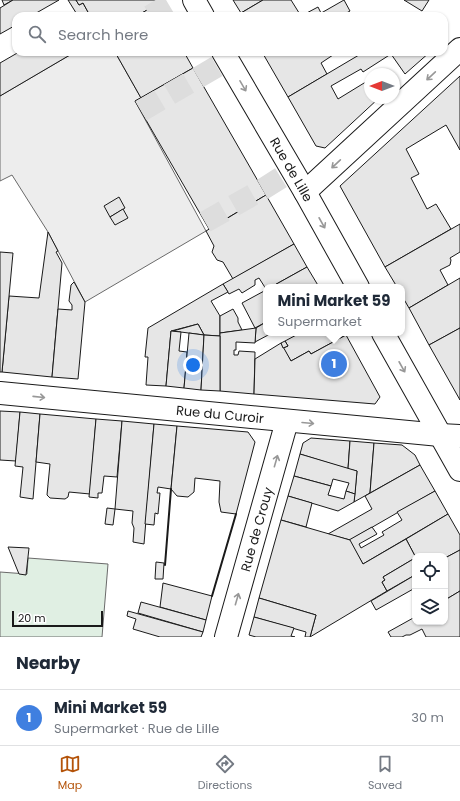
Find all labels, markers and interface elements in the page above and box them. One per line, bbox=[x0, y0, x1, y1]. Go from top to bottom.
search box bbox=[12, 12, 448, 56]
icon: search bbox=[26, 23, 48, 45]
text: Search here bbox=[58, 24, 148, 45]
north arrow bbox=[364, 68, 400, 104]
one-way arrow bbox=[426, 71, 436, 80]
one-way arrow bbox=[240, 80, 248, 92]
street label: Rue de Lille bbox=[265, 134, 318, 205]
one-way arrow bbox=[330, 159, 341, 168]
one-way arrow bbox=[319, 217, 326, 229]
popup bbox=[263, 284, 405, 336]
text: Mini Market 59 bbox=[277, 290, 391, 311]
text: Supermarket bbox=[277, 312, 362, 331]
pin: 1 bbox=[321, 349, 347, 379]
your location bbox=[183, 355, 203, 375]
one-way arrow bbox=[398, 361, 406, 373]
one-way arrow bbox=[32, 393, 45, 400]
street label: Rue du Curoir bbox=[175, 400, 265, 428]
one-way arrow bbox=[301, 419, 314, 427]
one-way arrow bbox=[272, 455, 280, 468]
street label: Rue de Crouy bbox=[235, 484, 278, 574]
map controls bbox=[412, 553, 448, 625]
button: locate bbox=[412, 553, 448, 589]
button: layers bbox=[412, 589, 448, 625]
one-way arrow bbox=[233, 593, 241, 606]
scale bar bbox=[12, 609, 103, 628]
text: 20 m bbox=[18, 610, 46, 626]
text: Nearby bbox=[16, 651, 80, 675]
text: Mini Market 59 bbox=[54, 697, 167, 718]
text: 1 bbox=[27, 708, 31, 727]
text: 30 m bbox=[411, 708, 444, 727]
text: Supermarket · Rue de Lille bbox=[54, 719, 219, 738]
tab: Map bbox=[58, 753, 82, 794]
tab: Directions bbox=[198, 753, 252, 794]
tab: Saved bbox=[368, 753, 402, 794]

